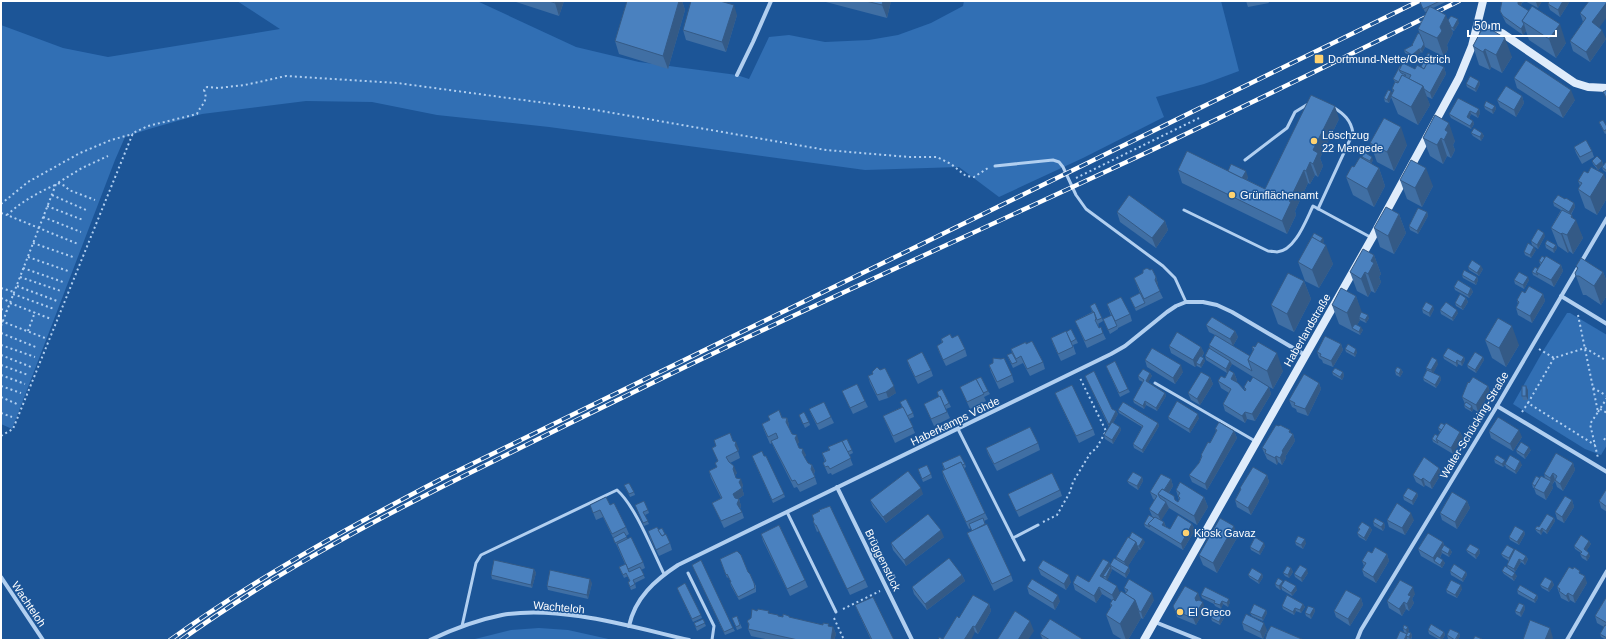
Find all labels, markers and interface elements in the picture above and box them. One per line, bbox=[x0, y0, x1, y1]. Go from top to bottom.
scale bar bbox=[1468, 12, 1556, 38]
text: 50 m bbox=[1474, 19, 1501, 33]
marker: Dortmund-Nette/Oestrich bbox=[1313, 53, 1325, 65]
place label: Dortmund-Nette/Oestrich bbox=[1328, 53, 1450, 65]
place label: Löschzug 22 Mengede bbox=[1322, 129, 1383, 154]
marker: Löschzug 22 Mengede bbox=[1309, 136, 1319, 146]
place label: Grünflächenamt bbox=[1240, 189, 1318, 201]
marker: Grünflächenamt bbox=[1227, 190, 1237, 200]
street label: Haberlandstraße bbox=[1281, 292, 1333, 368]
street label: Walter-Schücking-Straße bbox=[1437, 369, 1511, 481]
street label: Haberkamps Vöhde bbox=[909, 394, 1001, 448]
street label: Brüggenstück bbox=[863, 527, 903, 593]
place label: Kiosk Gavaz bbox=[1194, 527, 1256, 539]
marker: Kiosk Gavaz bbox=[1181, 528, 1191, 538]
street label: Wachteloh bbox=[10, 579, 48, 629]
street label: Wachteloh bbox=[533, 599, 585, 615]
place label: El Greco bbox=[1188, 606, 1231, 618]
marker: El Greco bbox=[1175, 607, 1185, 617]

